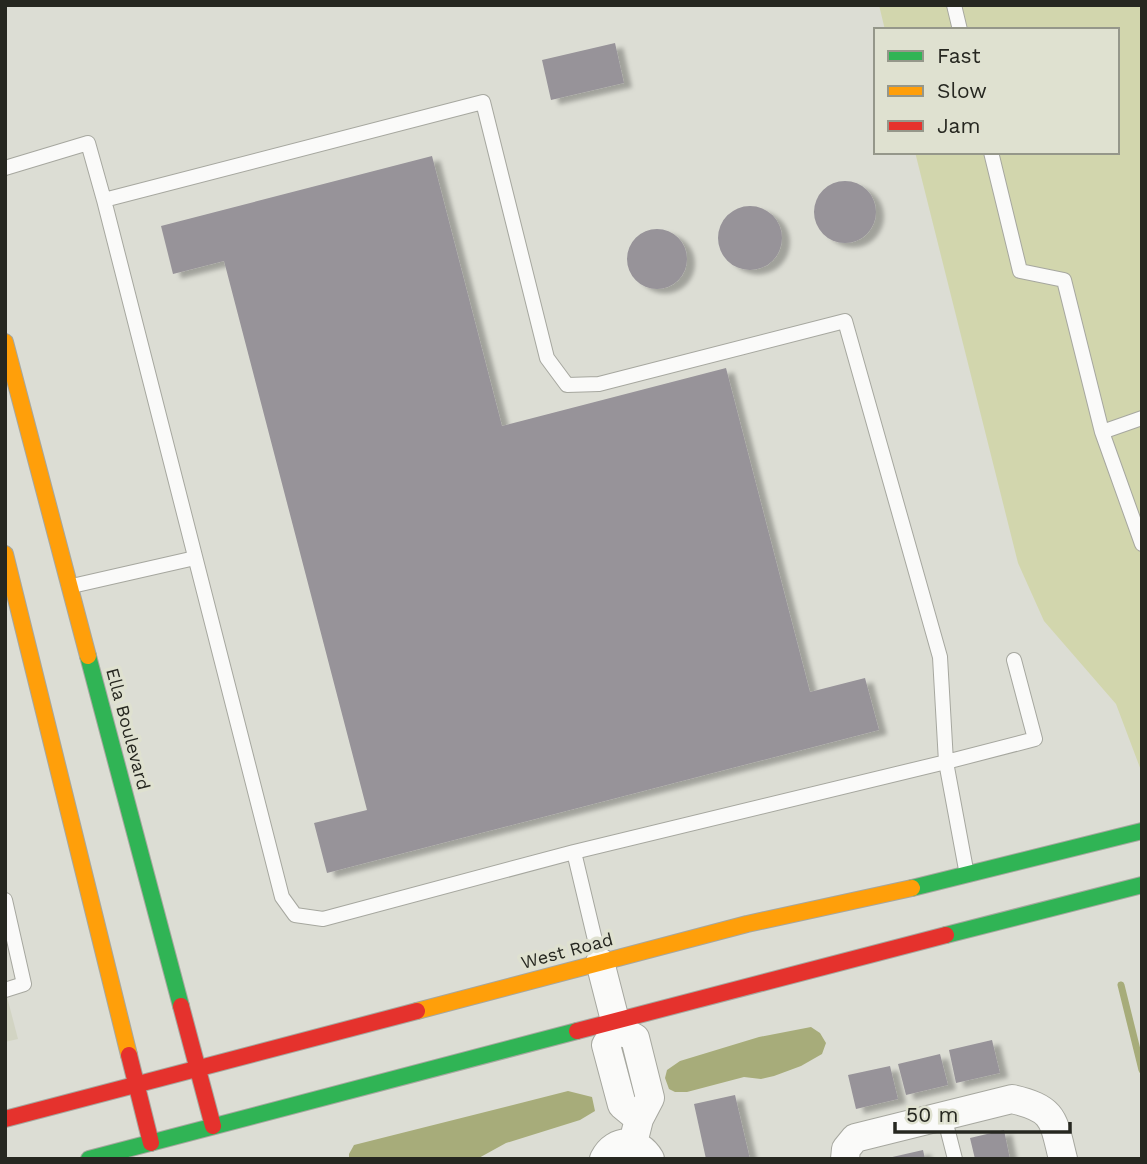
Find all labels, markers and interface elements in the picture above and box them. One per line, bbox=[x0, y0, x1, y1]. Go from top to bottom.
legend bbox=[874, 28, 1119, 154]
text: Fast bbox=[937, 43, 981, 68]
text: Slow bbox=[937, 78, 987, 103]
text: Jam bbox=[937, 113, 980, 138]
street label: Ella Boulevard bbox=[102, 666, 155, 792]
street label: West Road bbox=[519, 928, 615, 973]
scale bar bbox=[895, 1090, 1070, 1134]
text: 50 m bbox=[906, 1102, 958, 1127]

